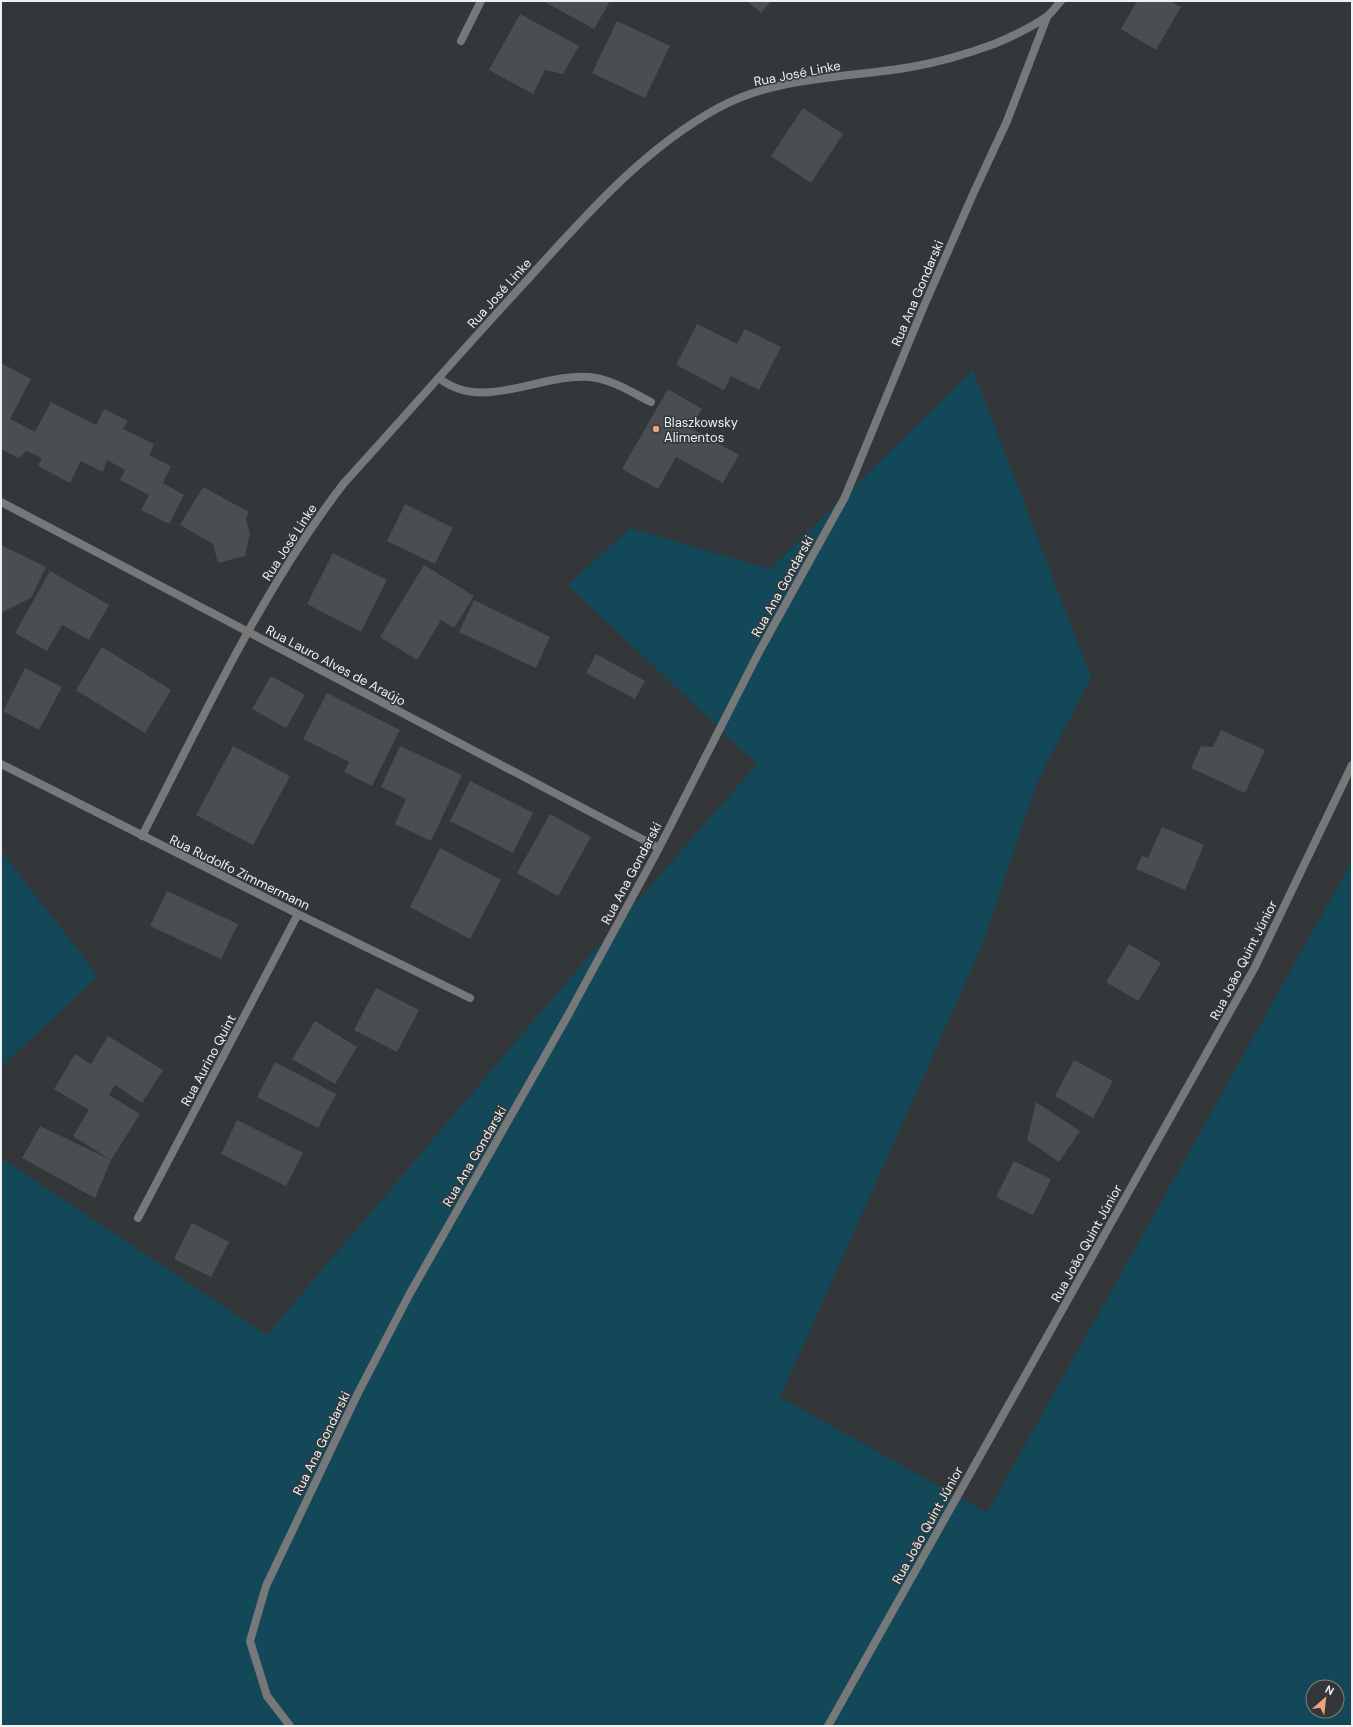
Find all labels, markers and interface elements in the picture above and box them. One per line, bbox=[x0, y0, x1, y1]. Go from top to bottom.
street label: Rua José Linke bbox=[752, 57, 842, 90]
street label: Rua Ana Gondarski bbox=[887, 238, 947, 349]
street label: Rua José Linke bbox=[464, 255, 535, 332]
place label: Blaszkowsky Alimentos bbox=[664, 414, 738, 446]
marker: Blaszkowsky Alimentos bbox=[651, 424, 661, 434]
street label: Rua José Linke bbox=[258, 501, 321, 584]
street label: Rua Ana Gondarski bbox=[747, 532, 817, 640]
street label: Rua Lauro Alves de Araújo bbox=[263, 621, 409, 710]
street label: Rua Ana Gondarski bbox=[597, 819, 666, 927]
street label: Rua Rudolfo Zimmermann bbox=[167, 831, 313, 914]
street label: Rua João Quint Júnior bbox=[1206, 897, 1281, 1023]
street label: Rua Aurino Quint bbox=[177, 1011, 240, 1109]
street label: Rua Ana Gondarski bbox=[439, 1103, 510, 1210]
street label: Rua João Quint Júnior bbox=[1047, 1181, 1126, 1305]
street label: Rua Ana Gondarski bbox=[289, 1388, 354, 1498]
street label: Rua João Quint Júnior bbox=[888, 1463, 967, 1587]
north arrow bbox=[1305, 1679, 1345, 1719]
text: N bbox=[1323, 1682, 1337, 1698]

